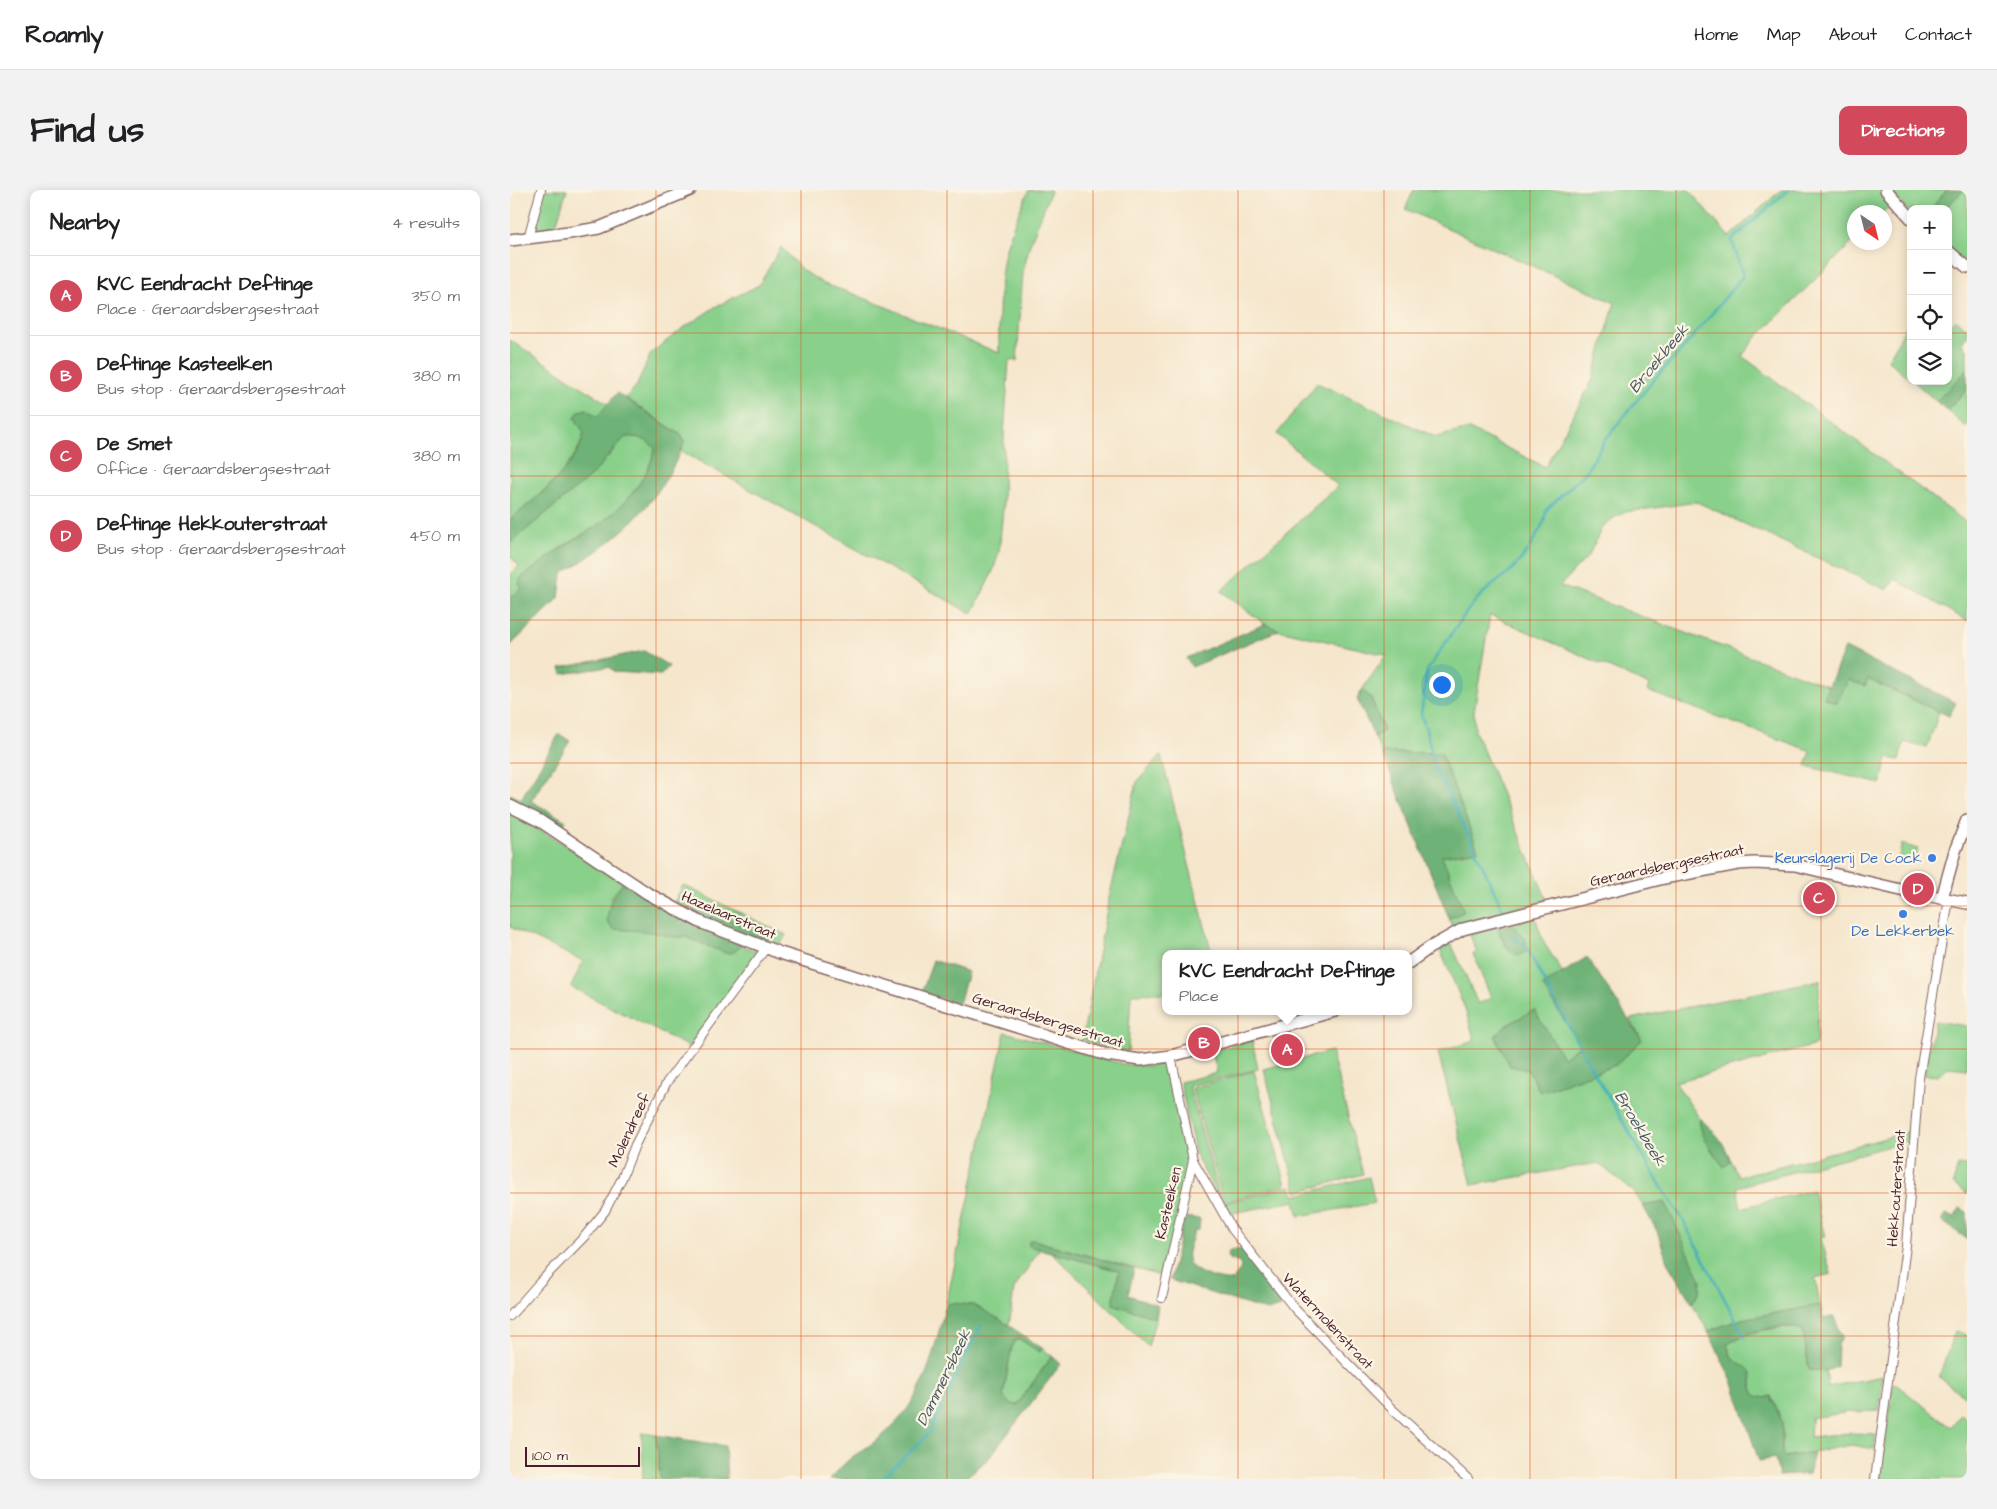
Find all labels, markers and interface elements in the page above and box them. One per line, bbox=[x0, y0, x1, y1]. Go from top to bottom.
text: Roamly bbox=[25, 18, 103, 52]
text: Home bbox=[1694, 22, 1739, 47]
text: Map bbox=[1767, 22, 1801, 47]
text: About bbox=[1829, 22, 1877, 47]
text: Contact bbox=[1905, 22, 1972, 47]
text: Find us bbox=[30, 106, 144, 155]
button: Directions bbox=[1839, 106, 1967, 155]
north arrow bbox=[1847, 205, 1892, 250]
map controls bbox=[1907, 205, 1952, 385]
button: + bbox=[1907, 205, 1952, 250]
text: Nearby bbox=[50, 208, 120, 237]
text: 4 results bbox=[392, 212, 460, 234]
button: − bbox=[1907, 250, 1952, 295]
text: KVC Eendracht Deftinge bbox=[97, 271, 313, 298]
text: A bbox=[61, 285, 71, 307]
text: 350 m bbox=[412, 285, 460, 307]
button: locate bbox=[1907, 295, 1952, 340]
text: Place · Geraardsbergsestraat bbox=[97, 298, 319, 320]
water label: Broekbeek bbox=[1623, 319, 1695, 398]
button: layers bbox=[1907, 340, 1952, 385]
text: Deftinge Kasteelken bbox=[97, 351, 272, 378]
text: B bbox=[60, 365, 72, 387]
text: 380 m bbox=[413, 365, 460, 387]
text: Bus stop · Geraardsbergsestraat bbox=[97, 378, 346, 400]
text: De Smet bbox=[97, 431, 172, 458]
text: C bbox=[60, 445, 72, 467]
text: 380 m bbox=[413, 445, 460, 467]
text: Office · Geraardsbergsestraat bbox=[97, 458, 330, 480]
text: Deftinge Hekkouterstraat bbox=[97, 511, 327, 538]
text: D bbox=[61, 525, 71, 547]
text: 450 m bbox=[409, 525, 460, 547]
text: Bus stop · Geraardsbergsestraat bbox=[97, 538, 346, 560]
your location bbox=[1429, 672, 1455, 698]
street label: Geraardsbergsestraat bbox=[1588, 839, 1746, 893]
place label: Keurslagerij De Cock bbox=[1775, 848, 1922, 870]
marker: Keurslagerij De Cock bbox=[1926, 852, 1938, 864]
pin: D bbox=[1902, 870, 1934, 908]
pin: C bbox=[1803, 879, 1835, 917]
street label: Hazelaarstraat bbox=[678, 886, 780, 945]
marker: De Lekkerbek bbox=[1897, 908, 1909, 920]
place label: De Lekkerbek bbox=[1852, 921, 1954, 942]
popup bbox=[1162, 950, 1412, 1015]
text: KVC Eendracht Deftinge bbox=[1179, 958, 1395, 985]
text: Place bbox=[1179, 985, 1219, 1007]
street label: Geraardsbergsestraat bbox=[969, 987, 1126, 1054]
pin: B bbox=[1188, 1024, 1220, 1062]
pin: A bbox=[1271, 1031, 1303, 1069]
water label: Broekbeek bbox=[1609, 1087, 1672, 1171]
street label: Molendreef bbox=[603, 1089, 656, 1171]
street label: Hekkouterstraat bbox=[1882, 1129, 1911, 1247]
street label: Kasteelken bbox=[1150, 1164, 1187, 1241]
street label: Watermolenstraat bbox=[1277, 1268, 1378, 1374]
water label: Dammersbeek bbox=[911, 1324, 977, 1429]
scale bar bbox=[525, 1444, 640, 1467]
text: 100 m bbox=[532, 1446, 568, 1466]

